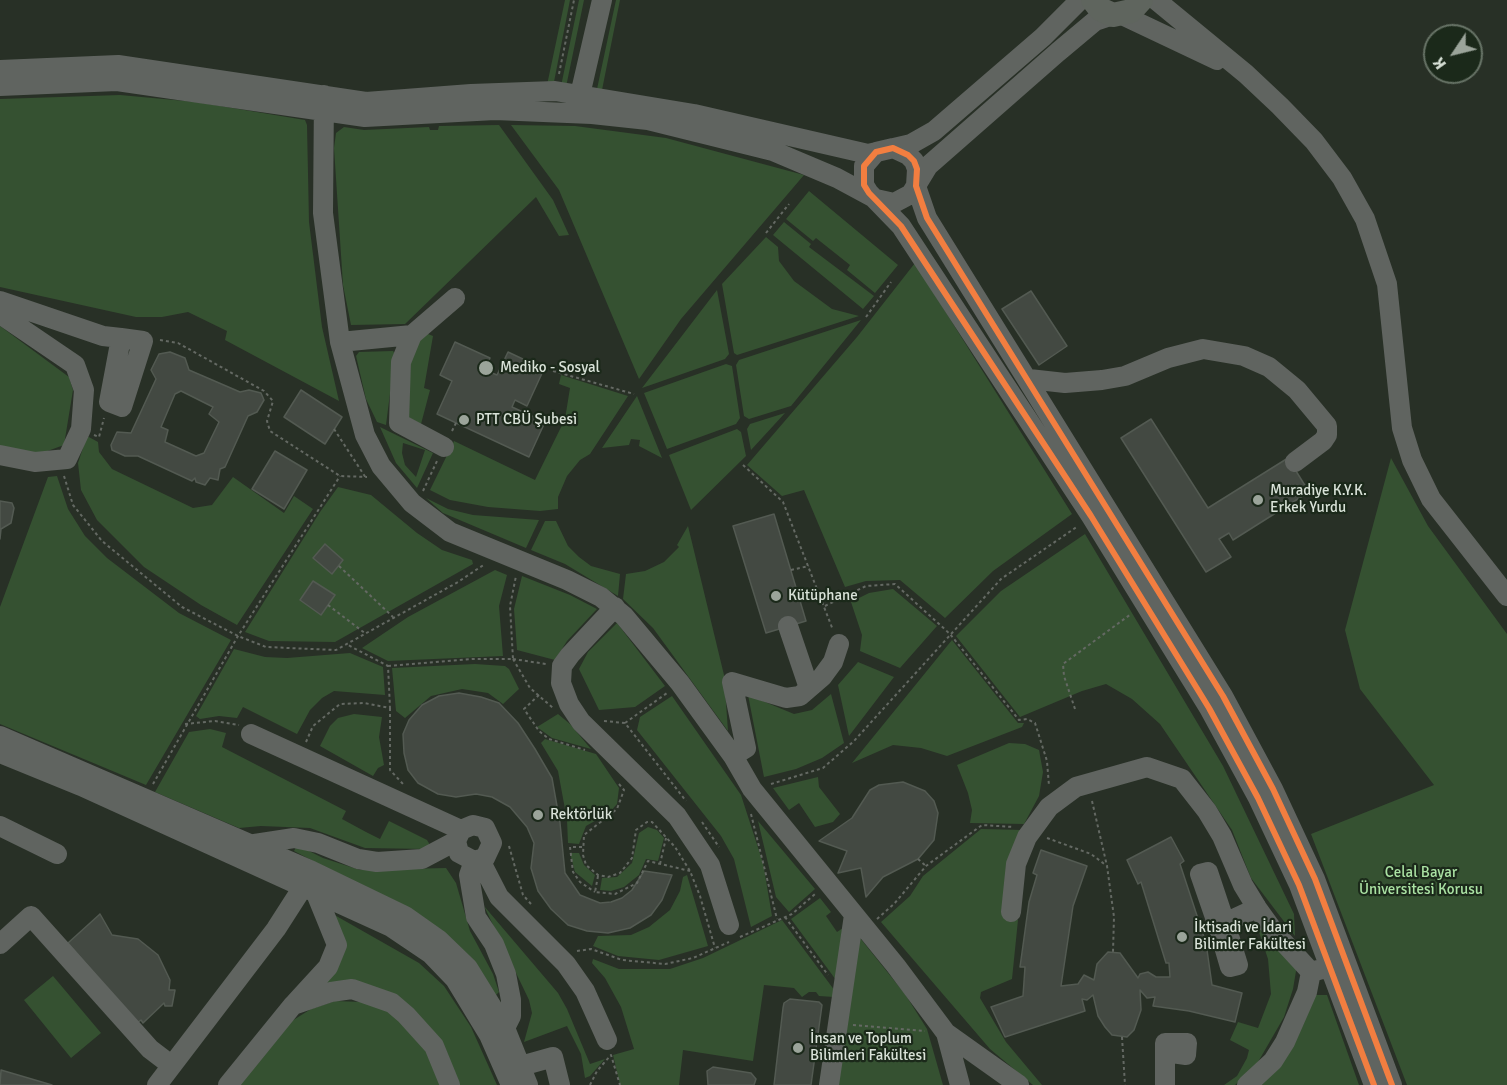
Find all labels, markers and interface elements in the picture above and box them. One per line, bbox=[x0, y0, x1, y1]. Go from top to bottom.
north arrow bbox=[1423, 24, 1483, 84]
text: K bbox=[1429, 53, 1451, 73]
marker: Mediko - Sosyal bbox=[477, 359, 495, 377]
place label: Mediko - Sosyal bbox=[500, 359, 600, 377]
place label: PTT CBÜ Şubesi bbox=[476, 411, 577, 429]
marker: PTT CBÜ Şubesi bbox=[457, 413, 471, 427]
place label: Muradiye K.Y.K. Erkek Yurdu bbox=[1270, 482, 1367, 517]
marker: Muradiye K.Y.K. Erkek Yurdu bbox=[1251, 493, 1265, 507]
place label: Kütüphane bbox=[788, 587, 858, 605]
marker: Kütüphane bbox=[769, 589, 783, 603]
place label: Rektörlük bbox=[550, 806, 612, 824]
marker: Rektörlük bbox=[531, 808, 545, 822]
park label: Celal Bayar Üniversitesi Korusu bbox=[1359, 864, 1483, 899]
place label: İktisadi ve İdari Bilimler Fakültesi bbox=[1194, 919, 1306, 954]
marker: İktisadi ve İdari Bilimler Fakültesi bbox=[1175, 930, 1189, 944]
place label: İnsan ve Toplum Bilimleri Fakültesi bbox=[810, 1030, 926, 1065]
marker: İnsan ve Toplum Bilimleri Fakültesi bbox=[791, 1041, 805, 1055]

